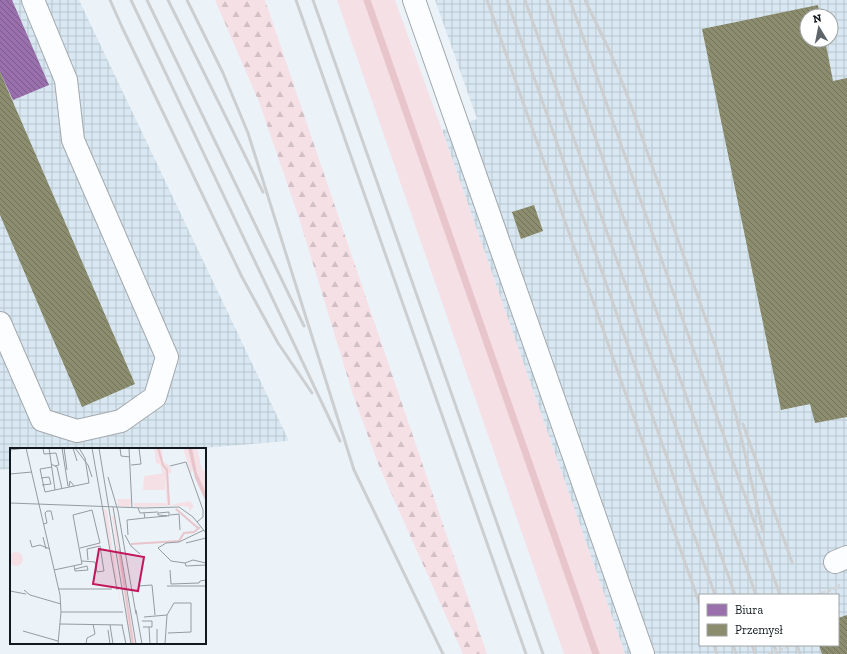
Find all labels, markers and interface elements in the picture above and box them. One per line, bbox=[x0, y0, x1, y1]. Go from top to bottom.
north arrow bbox=[799, 8, 839, 48]
text: N bbox=[812, 11, 823, 26]
inset map bbox=[10, 448, 206, 644]
legend bbox=[699, 594, 839, 646]
text: Biura bbox=[735, 603, 763, 617]
text: Przemysł bbox=[735, 623, 783, 637]

